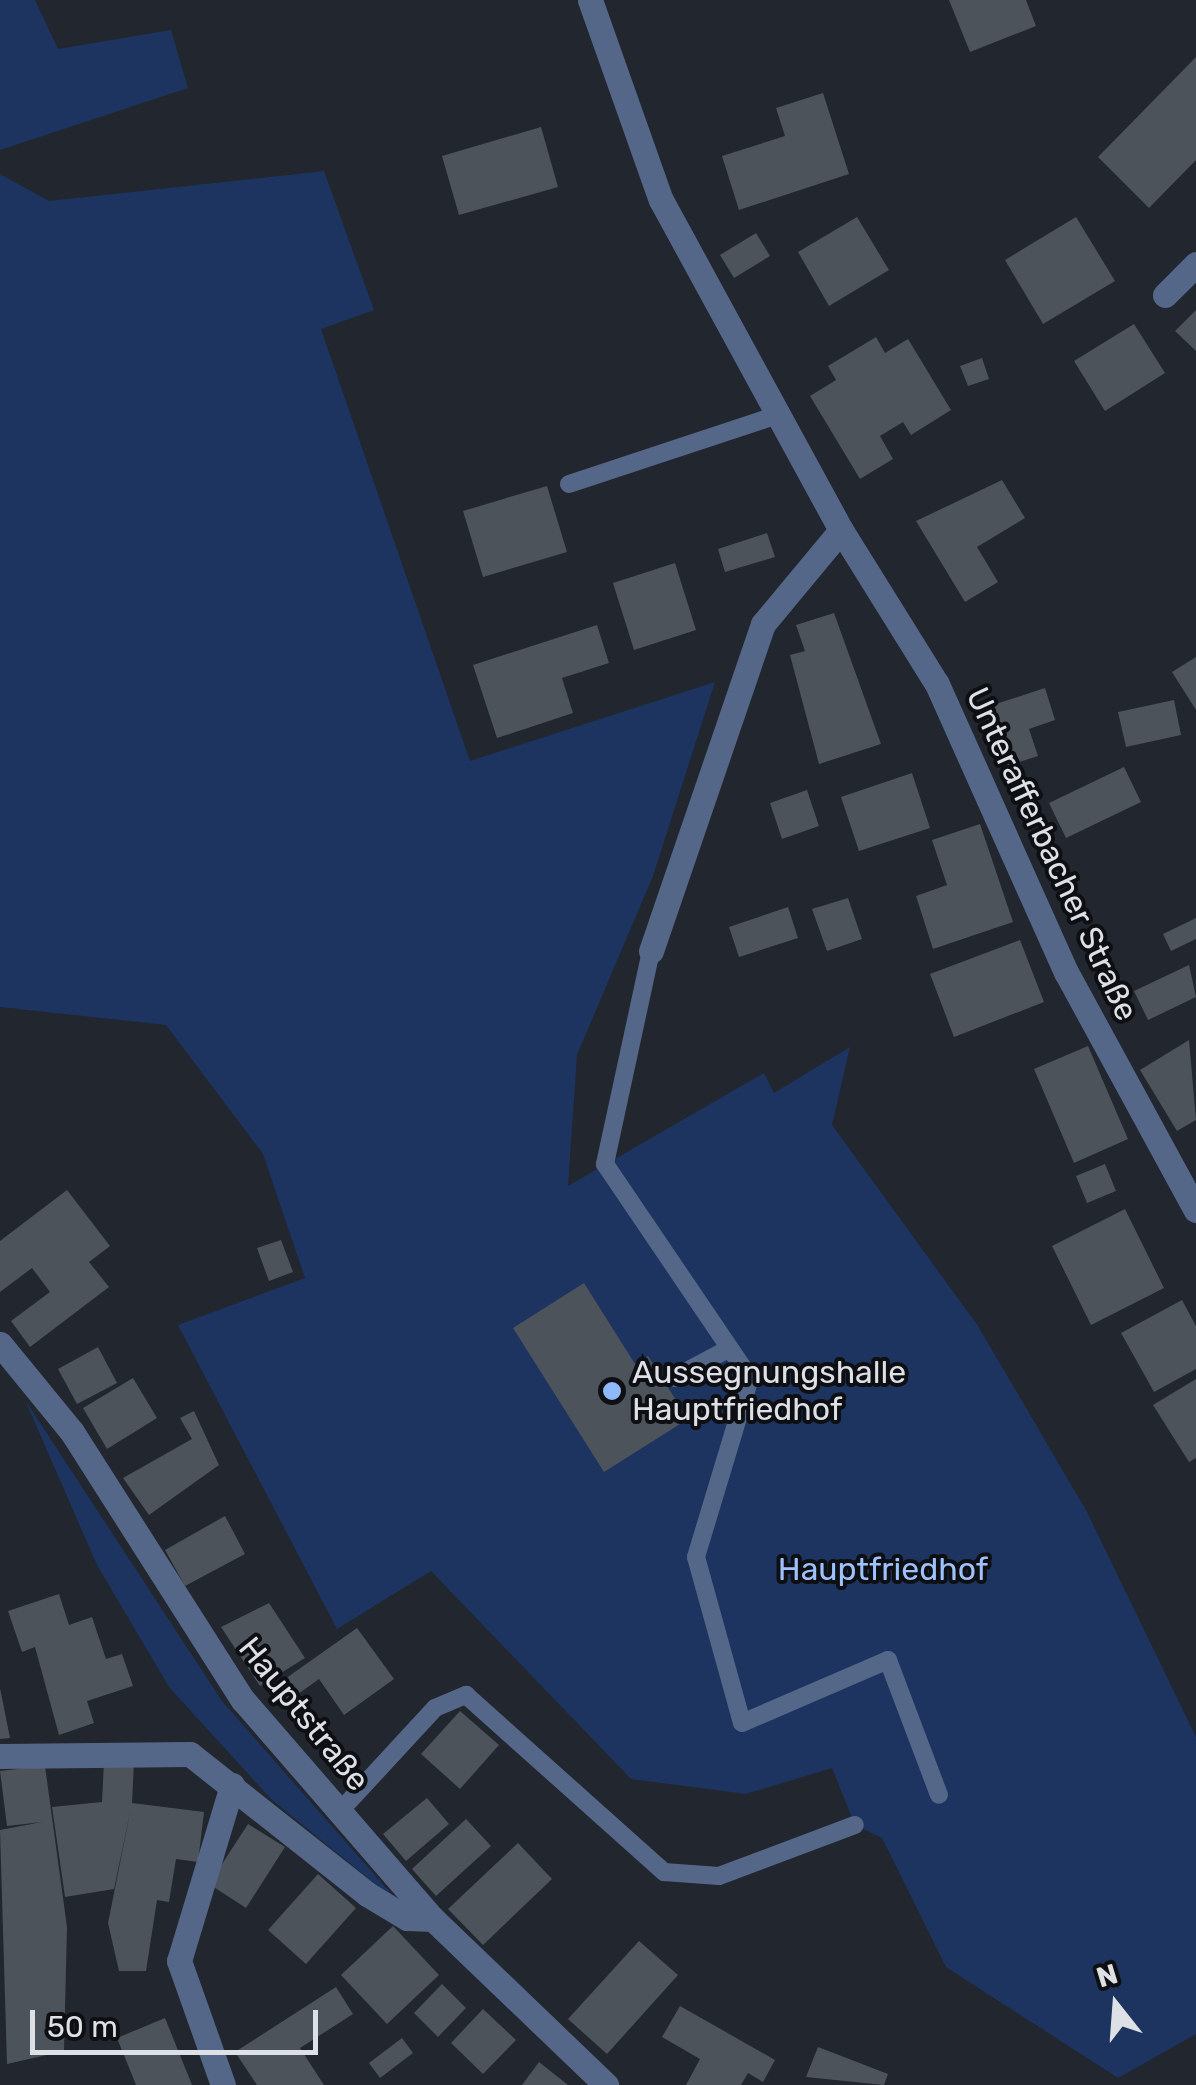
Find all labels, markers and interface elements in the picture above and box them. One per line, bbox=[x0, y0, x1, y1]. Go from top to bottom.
street label: Unterafferbacher Straße bbox=[958, 681, 1146, 1027]
place label: Aussegnungshalle Hauptfriedhof bbox=[632, 1354, 906, 1429]
marker: Aussegnungshalle Hauptfriedhof bbox=[601, 1380, 623, 1402]
park label: Hauptfriedhof bbox=[778, 1550, 988, 1588]
street label: Hauptstraße bbox=[230, 1630, 378, 1798]
north arrow bbox=[1066, 1955, 1166, 2055]
text: N bbox=[1093, 1957, 1122, 1995]
scale bar bbox=[35, 1990, 322, 2052]
text: 50 m bbox=[47, 2009, 118, 2045]

